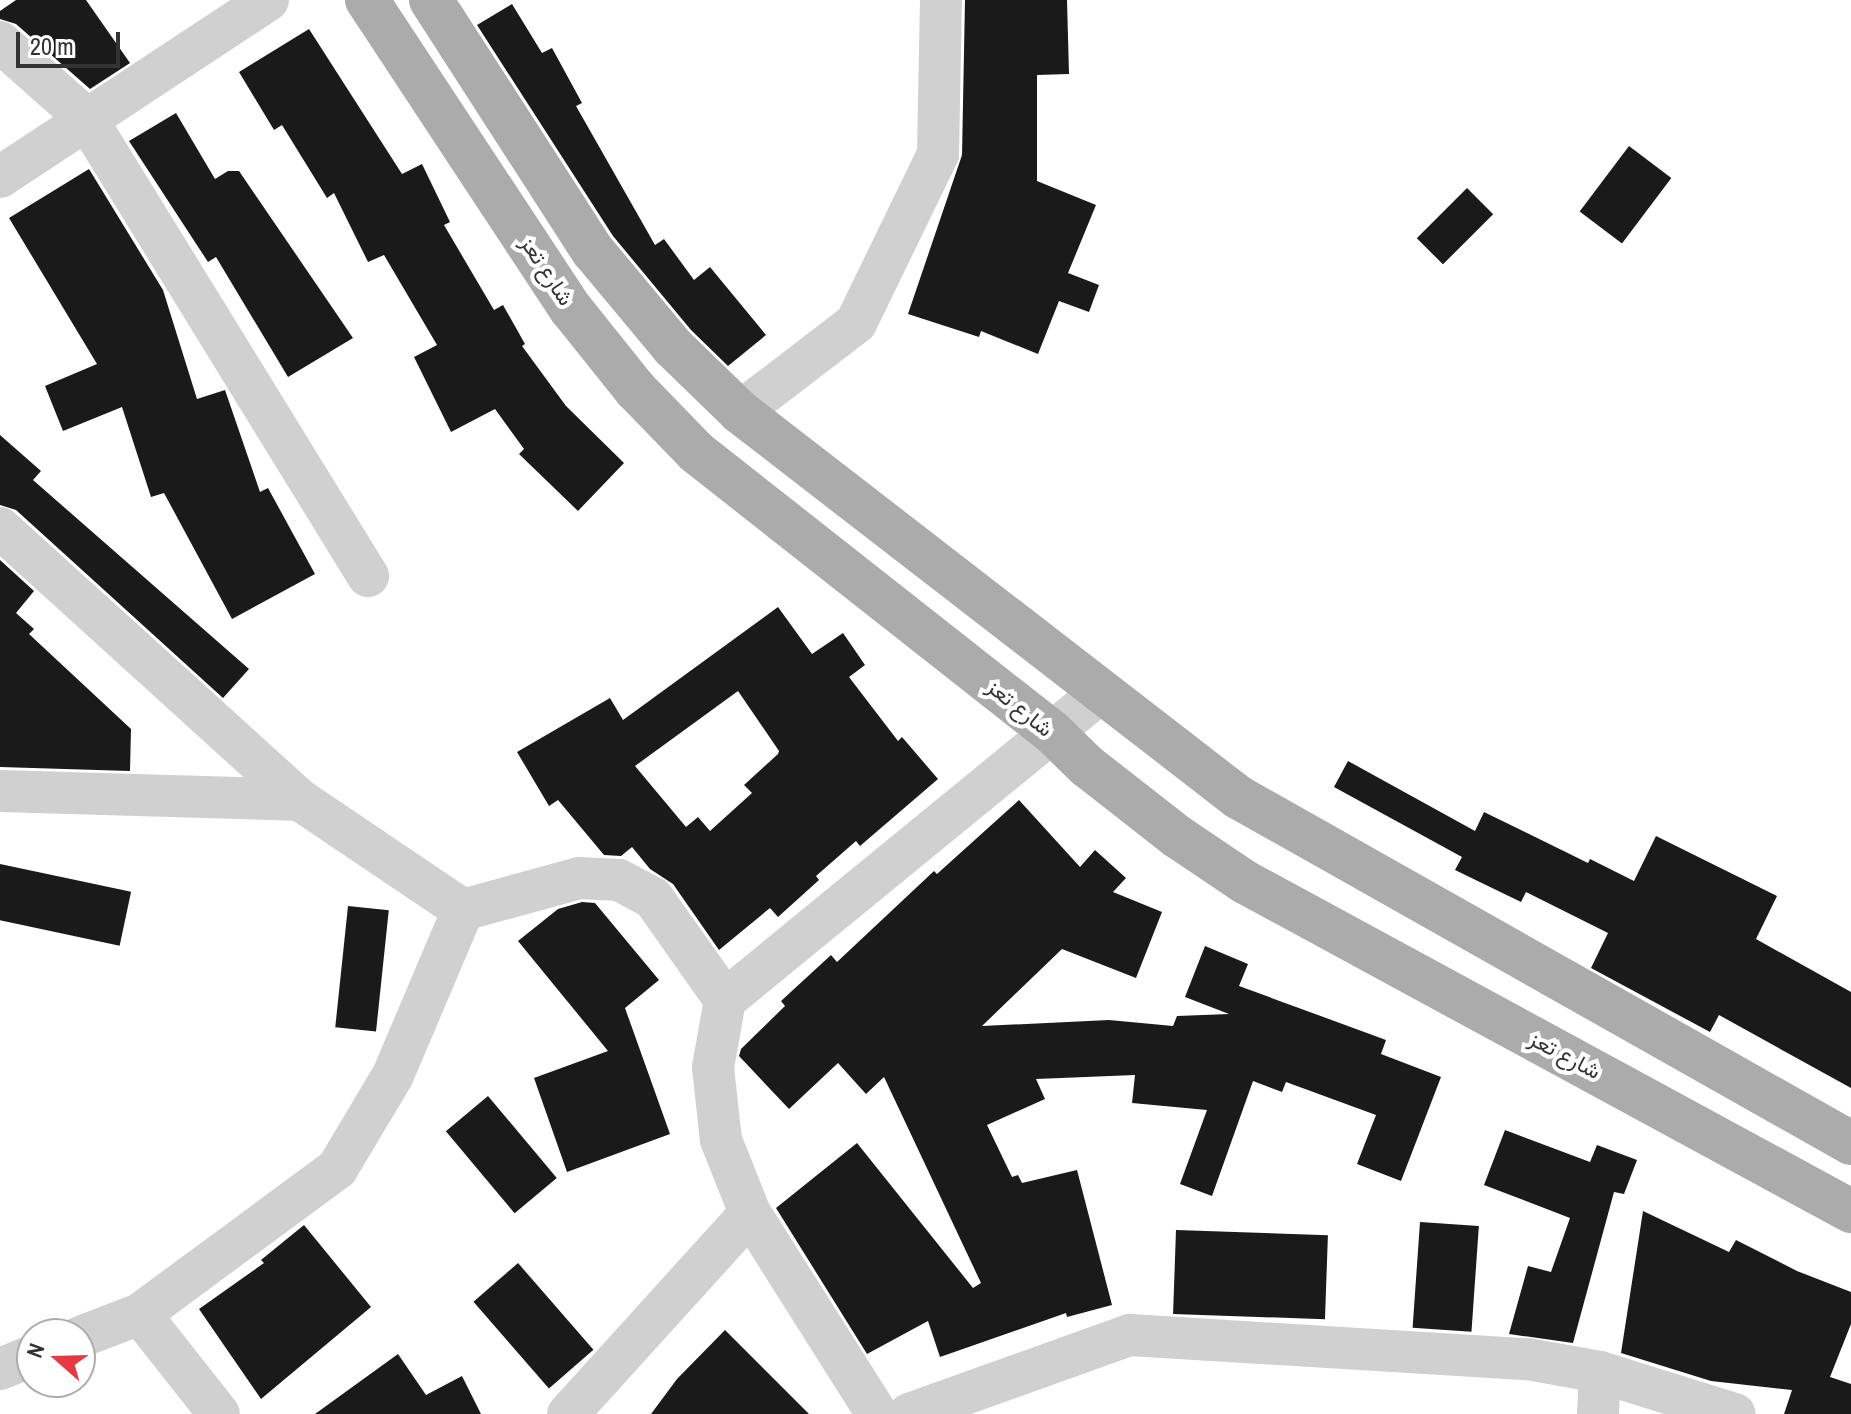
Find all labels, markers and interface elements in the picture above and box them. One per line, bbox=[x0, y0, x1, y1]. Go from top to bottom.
scale bar bbox=[20, 16, 124, 66]
text: 20 m bbox=[30, 30, 74, 62]
street label: شارع تعز bbox=[515, 231, 579, 311]
street label: شارع تعز bbox=[982, 673, 1058, 743]
street label: شارع تعز bbox=[1525, 1025, 1605, 1085]
north arrow bbox=[16, 1318, 96, 1398]
text: N bbox=[19, 1339, 52, 1362]

